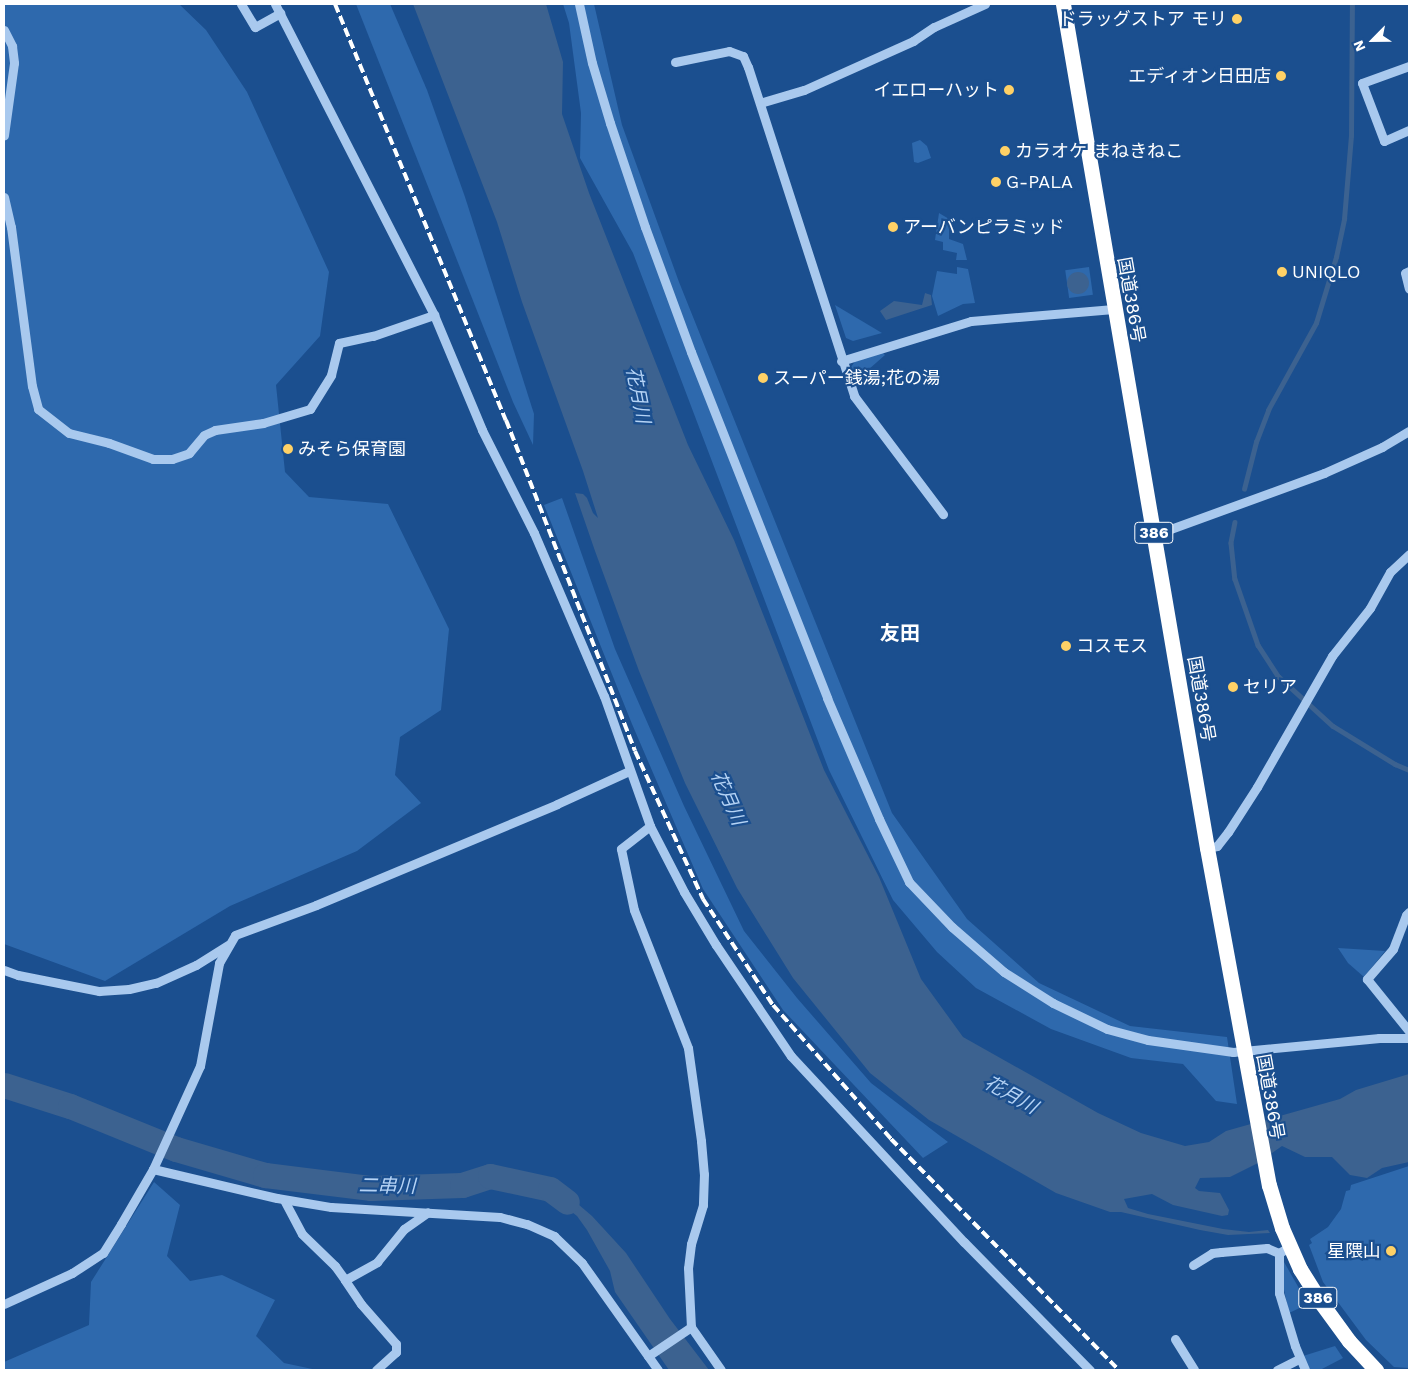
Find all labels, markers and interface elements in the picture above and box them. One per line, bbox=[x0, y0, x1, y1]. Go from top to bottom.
place label: ドラッグストア モリ bbox=[1059, 8, 1227, 30]
marker: ドラッグストア モリ bbox=[1231, 13, 1243, 25]
north arrow bbox=[1348, 15, 1398, 65]
text: N bbox=[1350, 38, 1369, 54]
place label: エディオン日田店 bbox=[1127, 65, 1271, 87]
marker: エディオン日田店 bbox=[1275, 70, 1287, 82]
place label: イエローハット bbox=[873, 79, 999, 101]
marker: イエローハット bbox=[1003, 84, 1015, 96]
place label: カラオケ まねきねこ bbox=[1015, 140, 1183, 162]
marker: カラオケ まねきねこ bbox=[999, 145, 1011, 157]
place label: G-PALA bbox=[1006, 171, 1073, 193]
marker: G-PALA bbox=[990, 176, 1002, 188]
place label: アーバンピラミッド bbox=[903, 216, 1064, 238]
marker: アーバンピラミッド bbox=[887, 221, 899, 233]
street label: 国道386号 bbox=[1113, 256, 1149, 344]
place label: UNIQLO bbox=[1292, 261, 1361, 283]
marker: UNIQLO bbox=[1276, 266, 1288, 278]
water label: 花月川 bbox=[621, 365, 655, 425]
place label: スーパー銭湯;花の湯 bbox=[773, 367, 940, 389]
marker: スーパー銭湯;花の湯 bbox=[757, 372, 769, 384]
place label: みそら保育園 bbox=[298, 438, 406, 460]
marker: みそら保育園 bbox=[282, 443, 294, 455]
road number: 386 bbox=[1134, 520, 1174, 546]
district label: 友田 bbox=[880, 621, 920, 645]
place label: コスモス bbox=[1076, 635, 1148, 657]
marker: コスモス bbox=[1060, 640, 1072, 652]
street label: 国道386号 bbox=[1183, 655, 1219, 743]
place label: セリア bbox=[1243, 676, 1297, 698]
marker: セリア bbox=[1227, 681, 1239, 693]
water label: 花月川 bbox=[706, 767, 750, 829]
street label: 国道386号 bbox=[1252, 1053, 1288, 1141]
water label: 花月川 bbox=[981, 1071, 1041, 1119]
water label: 二串川 bbox=[358, 1174, 416, 1198]
place label: 星隈山 bbox=[1327, 1240, 1381, 1262]
marker: 星隈山 bbox=[1385, 1245, 1397, 1257]
road number: 386 bbox=[1298, 1285, 1338, 1312]

